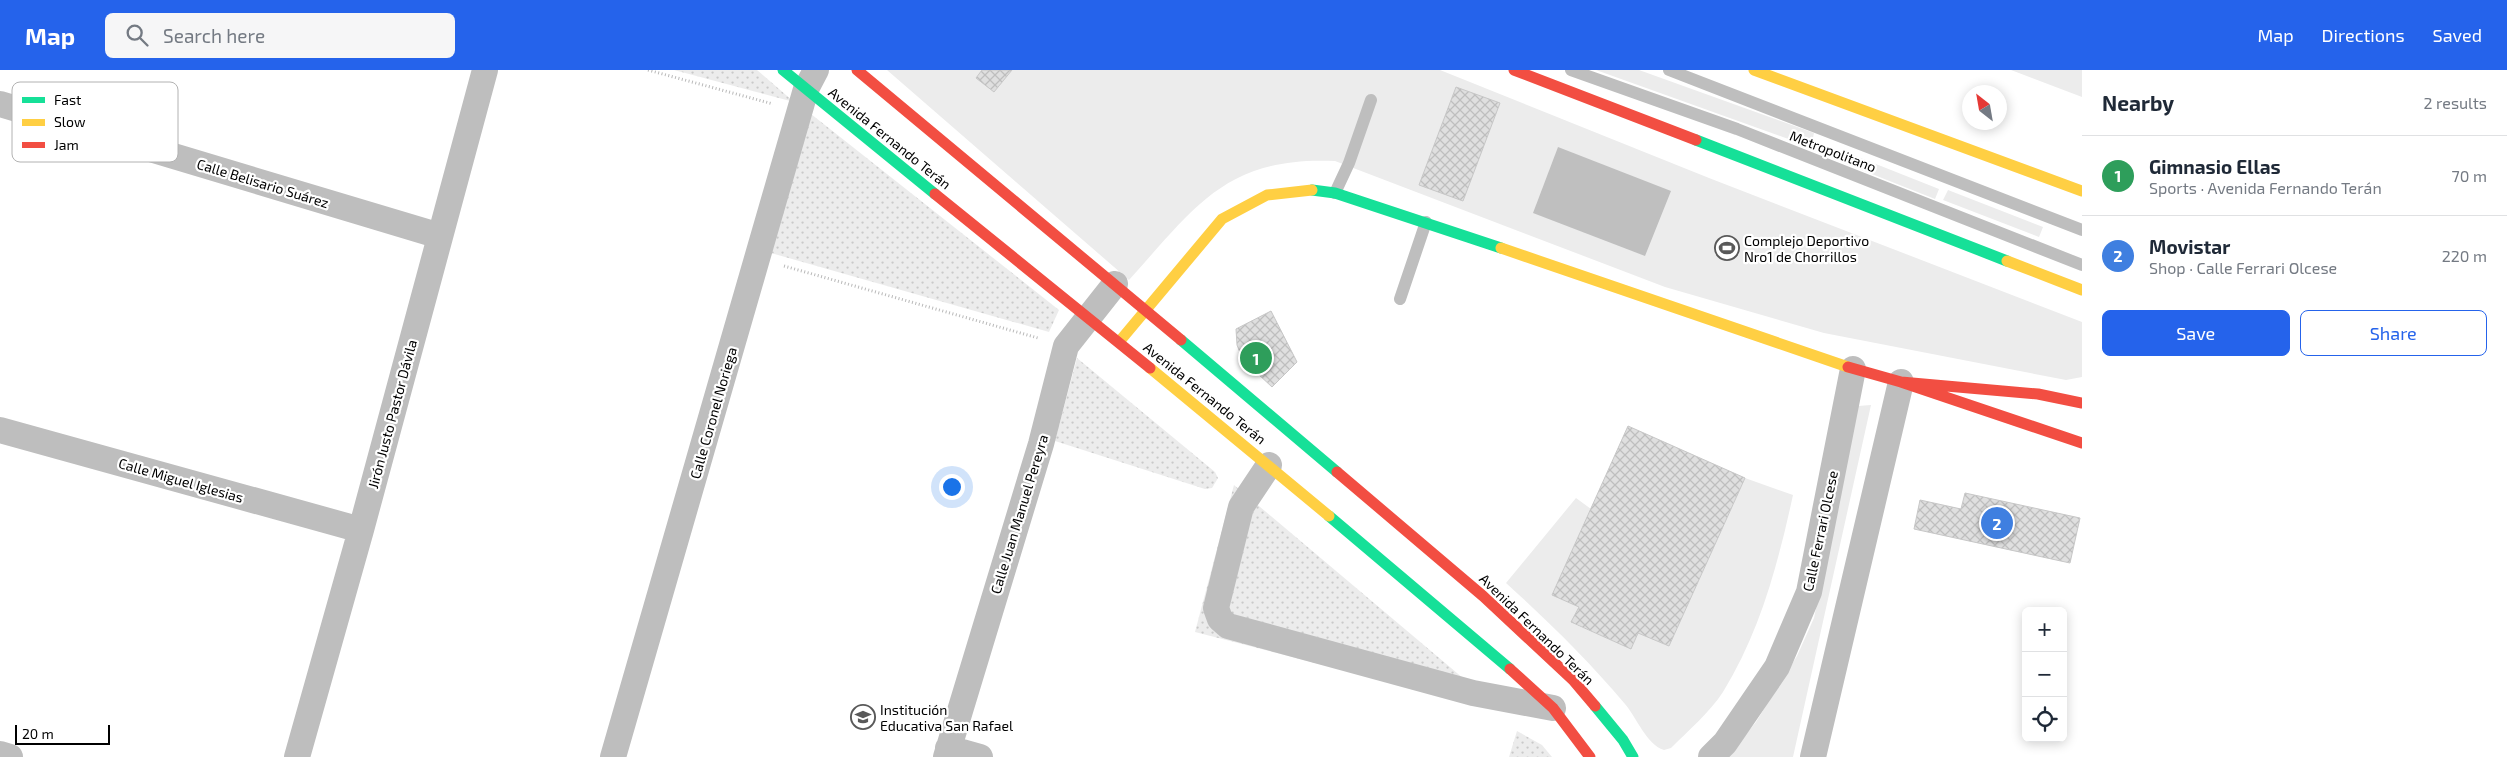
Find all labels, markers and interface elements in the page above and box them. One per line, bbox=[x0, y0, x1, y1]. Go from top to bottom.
search box bbox=[105, 13, 455, 58]
text: Map bbox=[25, 21, 75, 50]
icon: search bbox=[123, 21, 151, 49]
text: Search here bbox=[163, 24, 265, 47]
text: Map bbox=[2257, 24, 2294, 46]
text: Directions bbox=[2322, 24, 2405, 46]
text: Saved bbox=[2433, 24, 2482, 46]
legend bbox=[12, 82, 178, 162]
street label: Avenida Fernando Terán bbox=[825, 83, 955, 193]
north arrow bbox=[1962, 85, 2007, 130]
text: Nearby bbox=[2102, 90, 2174, 115]
text: Fast bbox=[54, 91, 81, 108]
text: 2 results bbox=[2424, 93, 2487, 112]
text: Slow bbox=[54, 113, 86, 130]
street label: Metropolitano bbox=[1787, 127, 1879, 175]
text: Jam bbox=[54, 136, 79, 153]
street label: Calle Belisario Suárez bbox=[195, 155, 331, 211]
text: Gimnasio Ellas bbox=[2149, 155, 2281, 178]
text: 1 bbox=[2115, 166, 2121, 185]
text: 70 m bbox=[2452, 166, 2487, 185]
text: Sports · Avenida Fernando Terán bbox=[2149, 178, 2382, 197]
place label: Complejo Deportivo Nro1 de Chorrillos bbox=[1744, 232, 1869, 265]
sports icon: Complejo Deportivo Nro1 de Chorrillos bbox=[1714, 235, 1740, 261]
text: Movistar bbox=[2149, 235, 2230, 258]
text: 2 bbox=[2113, 246, 2123, 265]
text: 220 m bbox=[2442, 246, 2487, 265]
text: Shop · Calle Ferrari Olcese bbox=[2149, 258, 2337, 277]
button: Save bbox=[2102, 310, 2290, 356]
button: Share bbox=[2300, 310, 2487, 356]
street label: Jirón Justo Pastor Dávila bbox=[364, 338, 420, 490]
street label: Avenida Fernando Terán bbox=[1140, 338, 1270, 448]
pin: 1 bbox=[1240, 339, 1272, 377]
street label: Calle Coronel Noriega bbox=[686, 345, 740, 481]
street label: Calle Juan Manuel Pereyra bbox=[987, 432, 1051, 596]
street label: Calle Miguel Iglesias bbox=[117, 454, 245, 506]
street label: Calle Ferrari Olcese bbox=[1799, 469, 1841, 593]
your location bbox=[939, 474, 965, 500]
pin: 2 bbox=[1981, 504, 2013, 542]
street label: Avenida Fernando Terán bbox=[1476, 570, 1598, 688]
map controls bbox=[2022, 607, 2067, 742]
button: + bbox=[2022, 607, 2067, 652]
button: − bbox=[2022, 652, 2067, 697]
button: locate bbox=[2022, 697, 2067, 742]
place label: Institución Educativa San Rafael bbox=[880, 701, 1014, 734]
school or university icon: Institución Educativa San Rafael bbox=[850, 704, 876, 730]
scale bar bbox=[15, 722, 110, 745]
text: 20 m bbox=[22, 725, 54, 742]

